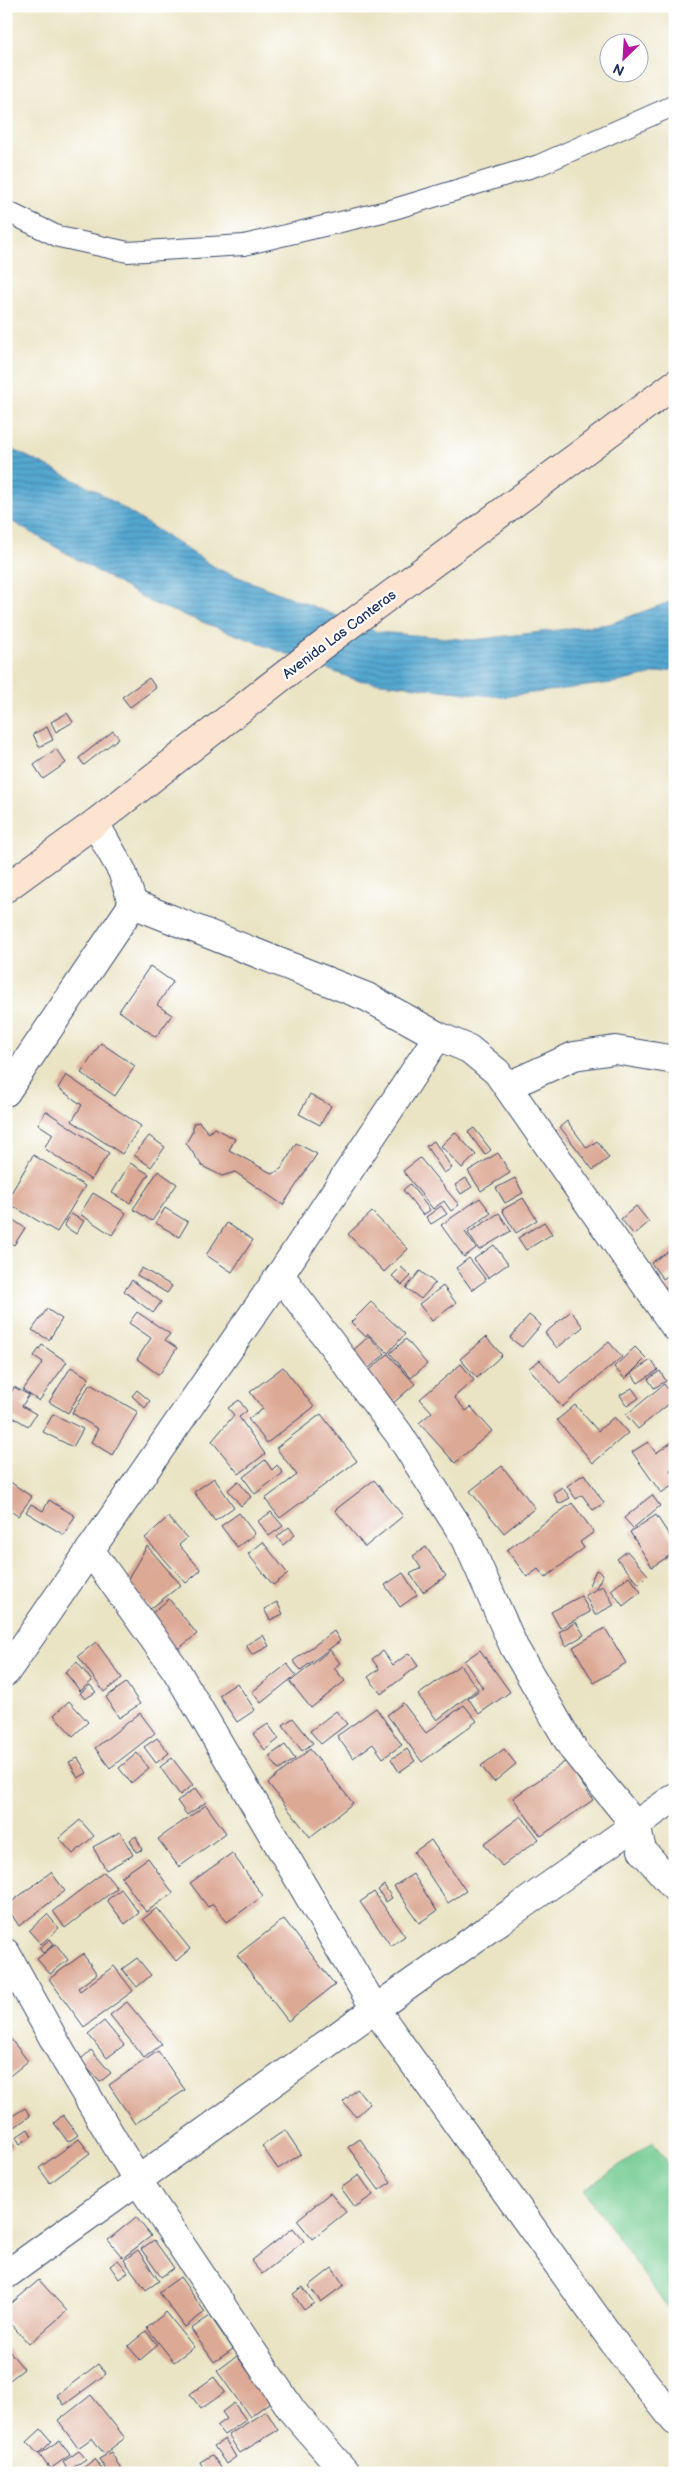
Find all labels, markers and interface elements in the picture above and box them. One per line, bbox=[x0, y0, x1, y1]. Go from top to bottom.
north arrow bbox=[598, 32, 648, 82]
text: N bbox=[610, 59, 627, 79]
street label: Avenida Las Canteras bbox=[279, 586, 399, 683]

